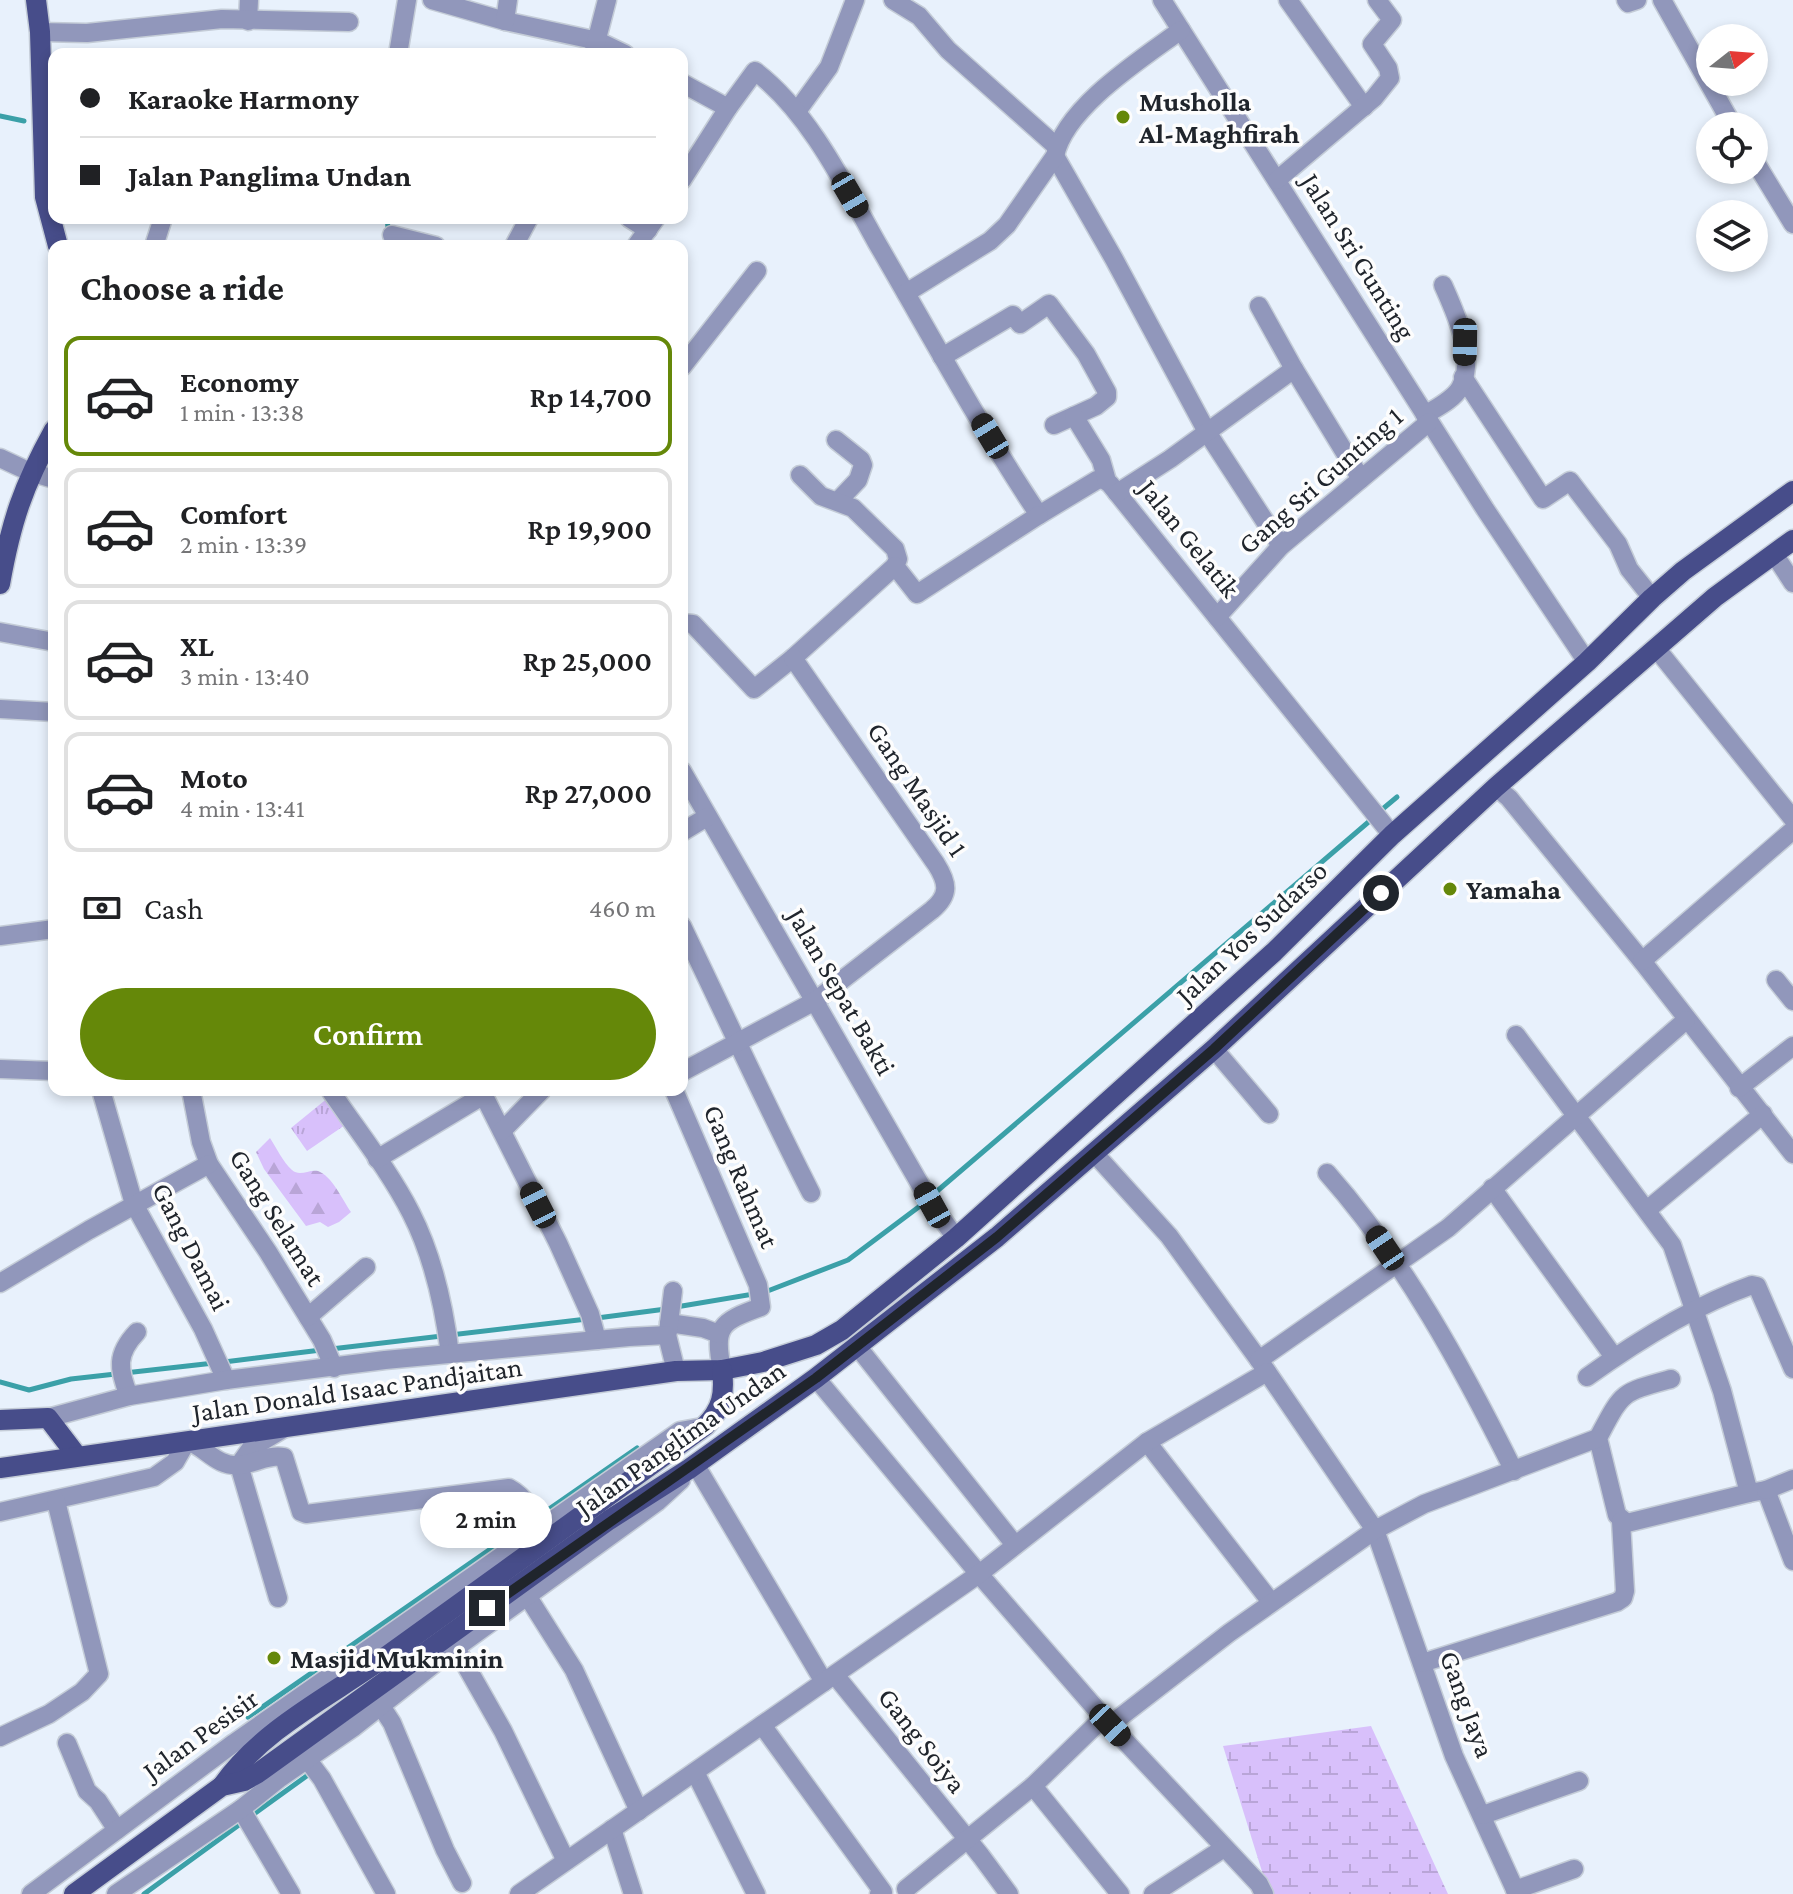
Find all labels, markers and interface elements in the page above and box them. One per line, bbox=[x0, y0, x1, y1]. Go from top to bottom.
north arrow bbox=[1696, 24, 1768, 96]
map controls bbox=[1696, 24, 1768, 272]
text: Karaoke Harmony bbox=[128, 82, 359, 115]
place label: Musholla Al-Maghfirah bbox=[1138, 86, 1300, 149]
marker: Musholla Al-Maghfirah bbox=[1114, 108, 1132, 126]
button: locate bbox=[1696, 112, 1768, 184]
text: Jalan Panglima Undan bbox=[128, 159, 411, 192]
street label: Jalan Sri Gunting bbox=[1293, 165, 1422, 346]
car bbox=[828, 168, 872, 222]
button: layers bbox=[1696, 200, 1768, 272]
text: Choose a ride bbox=[80, 268, 284, 308]
car bbox=[1453, 318, 1477, 366]
icon: car bbox=[84, 360, 156, 432]
text: Economy bbox=[180, 365, 299, 398]
text: Rp 14,700 bbox=[530, 380, 652, 413]
text: 1 min · 13:38 bbox=[180, 398, 304, 427]
street label: Gang Sri Gunting 1 bbox=[1232, 401, 1409, 560]
car bbox=[967, 409, 1013, 463]
street label: Jalan Gelatik bbox=[1131, 471, 1247, 604]
icon: car bbox=[84, 492, 156, 564]
text: Comfort bbox=[180, 497, 287, 530]
text: Rp 19,900 bbox=[527, 512, 652, 545]
text: 2 min · 13:39 bbox=[180, 530, 307, 559]
icon: car bbox=[84, 624, 156, 696]
text: XL bbox=[180, 629, 214, 662]
text: Rp 25,000 bbox=[523, 644, 652, 677]
text: 3 min · 13:40 bbox=[180, 662, 310, 691]
street label: Gang Masjid 1 bbox=[861, 716, 974, 862]
icon: car bbox=[84, 756, 156, 828]
text: Moto bbox=[180, 761, 248, 794]
text: Rp 27,000 bbox=[525, 776, 652, 809]
text: 4 min · 13:41 bbox=[180, 794, 305, 823]
street label: Jalan Yos Sudarso bbox=[1167, 854, 1333, 1012]
place label: Yamaha bbox=[1466, 874, 1561, 905]
route start bbox=[1363, 875, 1399, 911]
marker: Yamaha bbox=[1441, 880, 1459, 898]
icon: cash bbox=[80, 886, 124, 930]
text: Cash bbox=[144, 892, 203, 925]
text: 460 m bbox=[589, 894, 656, 923]
street label: Jalan Sepat Bakti bbox=[780, 900, 902, 1080]
button: Confirm bbox=[80, 988, 656, 1080]
street label: Gang Rahmat bbox=[697, 1100, 786, 1253]
street label: Gang Selamat bbox=[223, 1143, 332, 1292]
street label: Gang Damai bbox=[146, 1177, 237, 1315]
car bbox=[516, 1178, 560, 1232]
car bbox=[910, 1178, 954, 1232]
car bbox=[1362, 1221, 1408, 1275]
street label: Jalan Donald Isaac Pandjaitan bbox=[187, 1351, 524, 1428]
street label: Jalan Panglima Undan bbox=[567, 1354, 791, 1524]
callout: 2 min bbox=[421, 1492, 553, 1548]
text: 2 min bbox=[455, 1505, 517, 1534]
route end bbox=[469, 1590, 505, 1626]
place label: Masjid Mukminin bbox=[290, 1643, 504, 1674]
street label: Gang Jaya bbox=[1434, 1647, 1501, 1762]
marker: Masjid Mukminin bbox=[265, 1649, 283, 1667]
street label: Jalan Pesisir bbox=[134, 1682, 264, 1788]
street label: Gang Soiya bbox=[872, 1682, 973, 1799]
car bbox=[1085, 1699, 1135, 1751]

